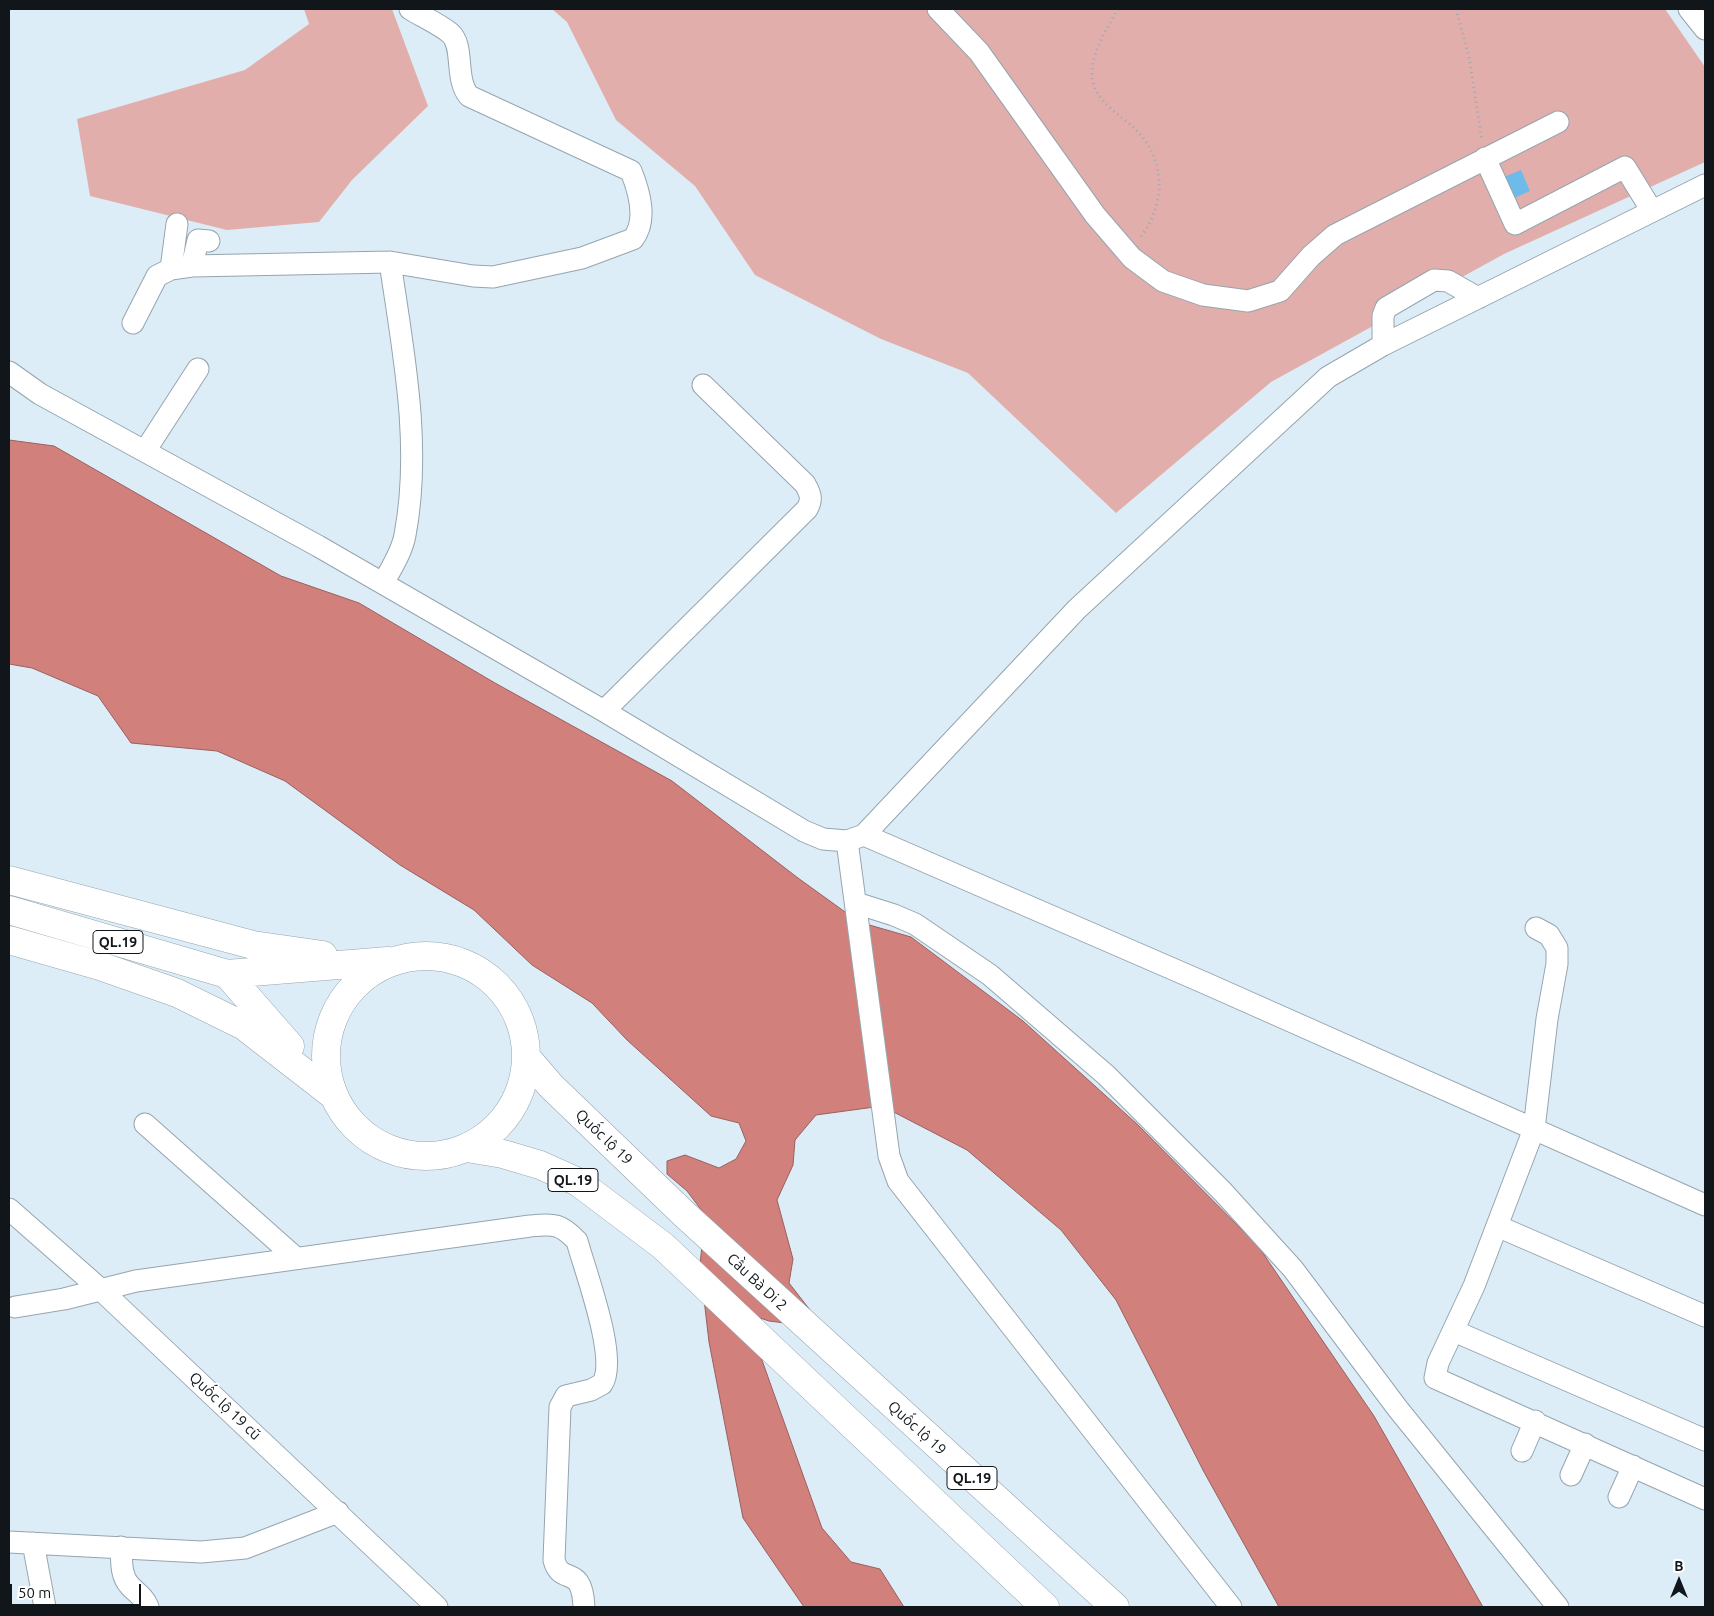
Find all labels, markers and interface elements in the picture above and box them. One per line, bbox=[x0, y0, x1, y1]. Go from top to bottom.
road number: QL.19 bbox=[93, 930, 143, 954]
street label: Quốc lộ 19 bbox=[572, 1105, 636, 1169]
road number: QL.19 bbox=[548, 1168, 598, 1192]
street label: Cầu Bà Di 2 bbox=[723, 1250, 791, 1314]
street label: Quốc lộ 19 cũ bbox=[185, 1368, 265, 1444]
street label: Quốc lộ 19 bbox=[884, 1397, 950, 1459]
road number: QL.19 bbox=[947, 1466, 997, 1490]
north arrow bbox=[1654, 1556, 1704, 1606]
text: B bbox=[1674, 1558, 1684, 1574]
scale bar bbox=[12, 1574, 144, 1606]
text: 50 m bbox=[18, 1584, 51, 1601]

